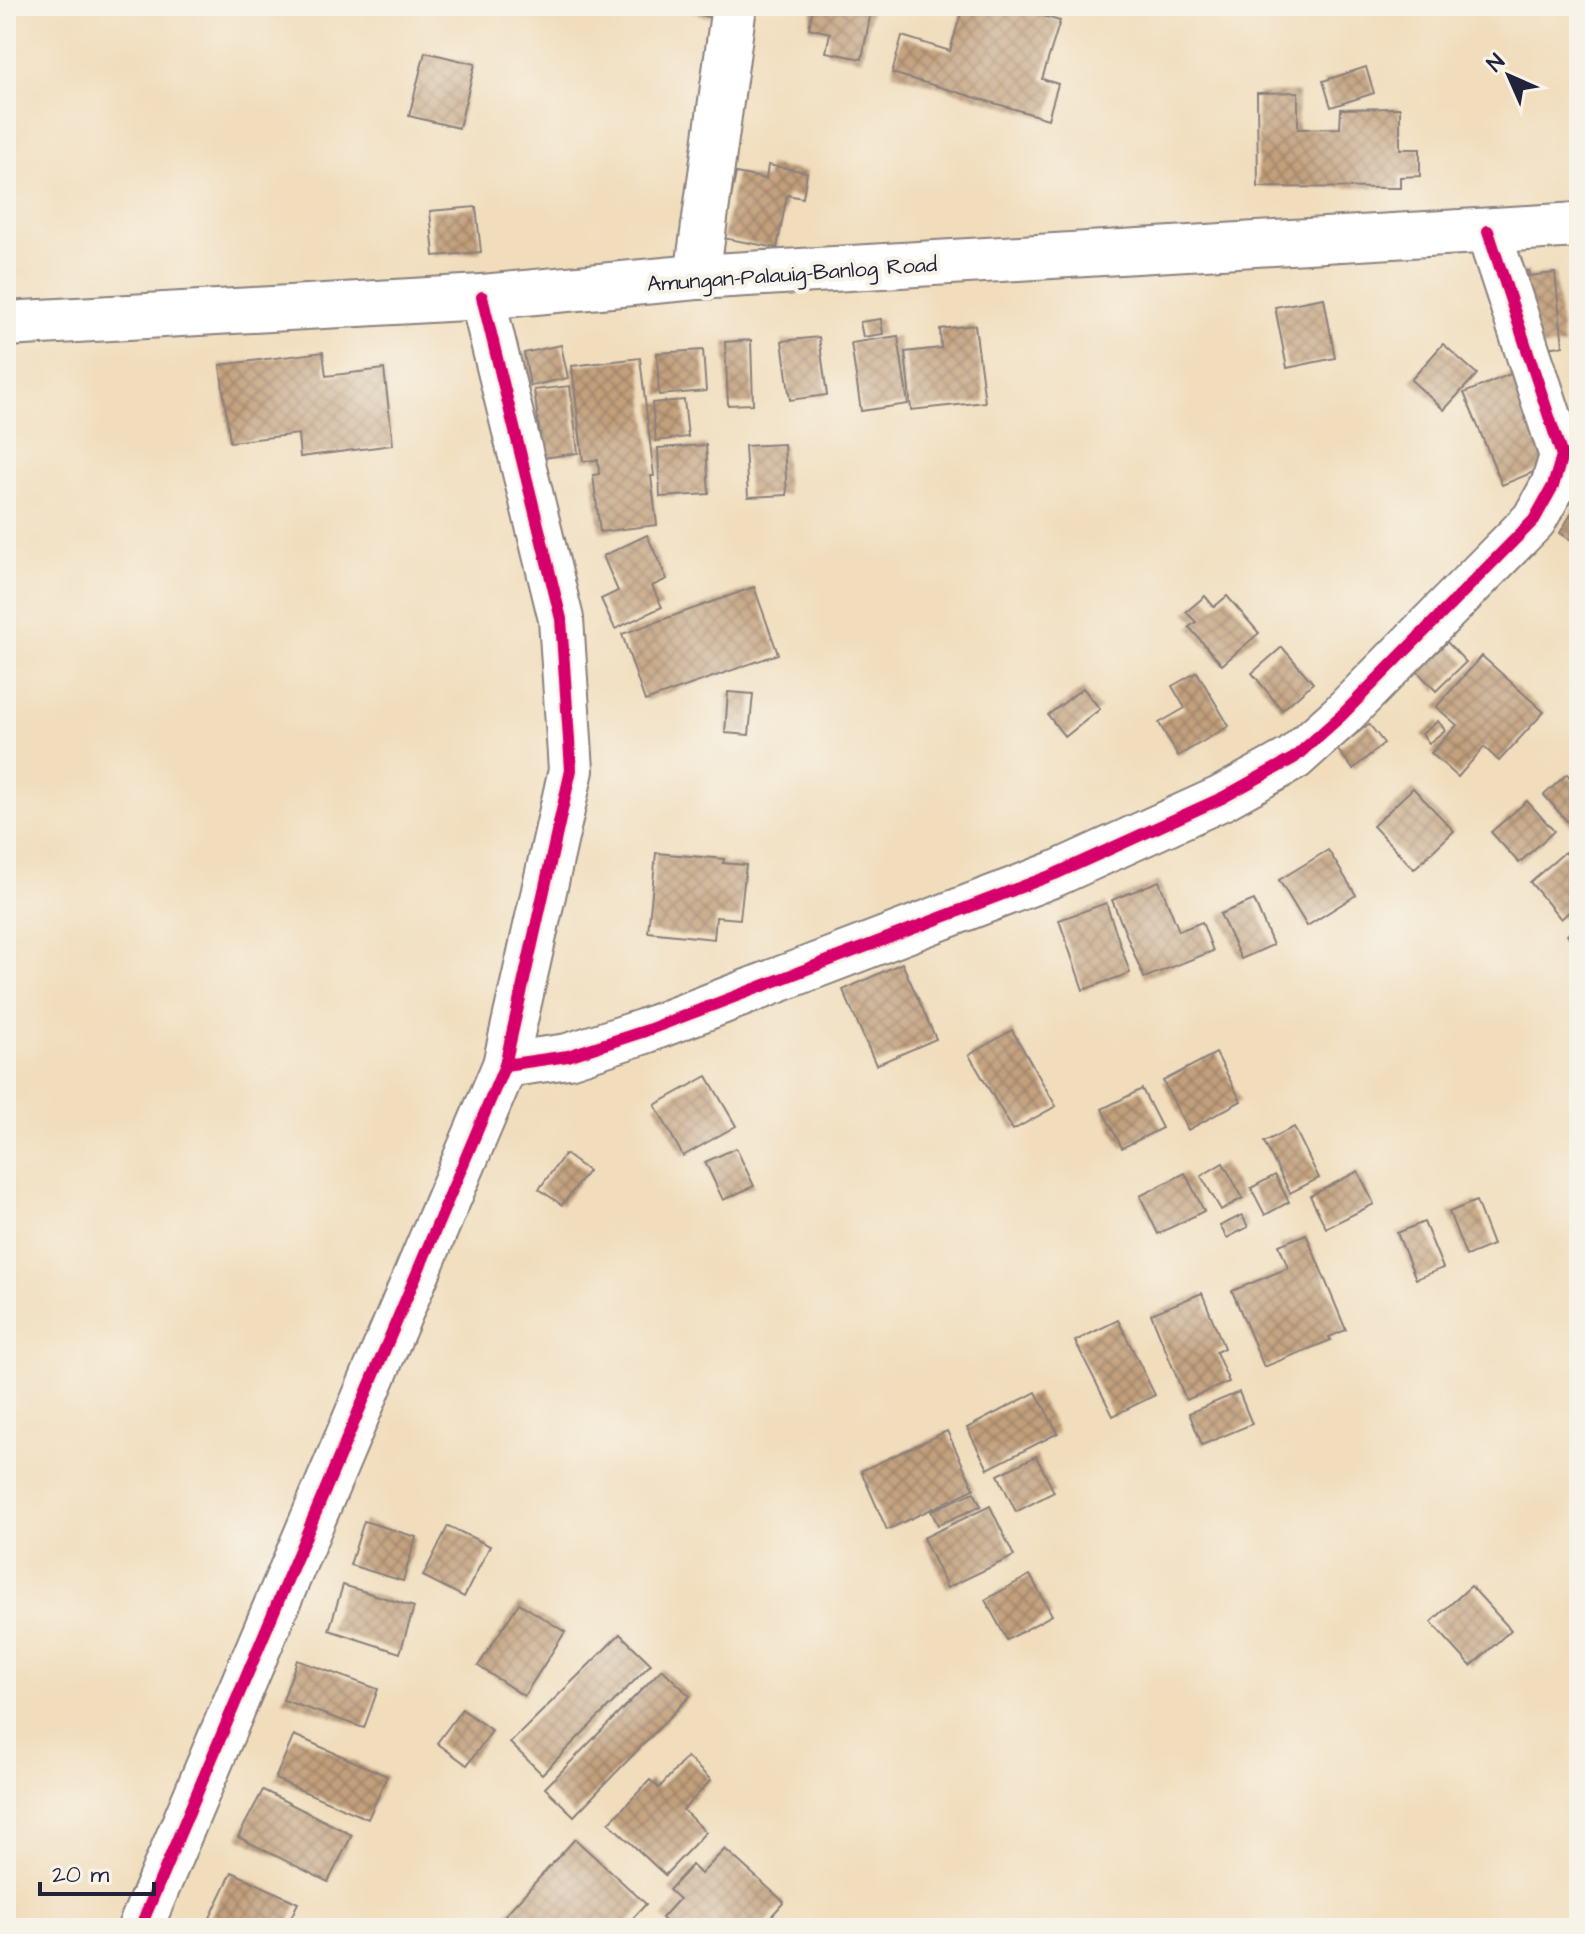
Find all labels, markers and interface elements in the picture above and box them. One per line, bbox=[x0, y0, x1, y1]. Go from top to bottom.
north arrow bbox=[1469, 36, 1549, 116]
text: N bbox=[1480, 47, 1512, 79]
street label: Amungan-Palauig-Banlog Road bbox=[646, 249, 938, 301]
scale bar bbox=[40, 1846, 154, 1896]
text: 20 m bbox=[52, 1858, 109, 1892]

